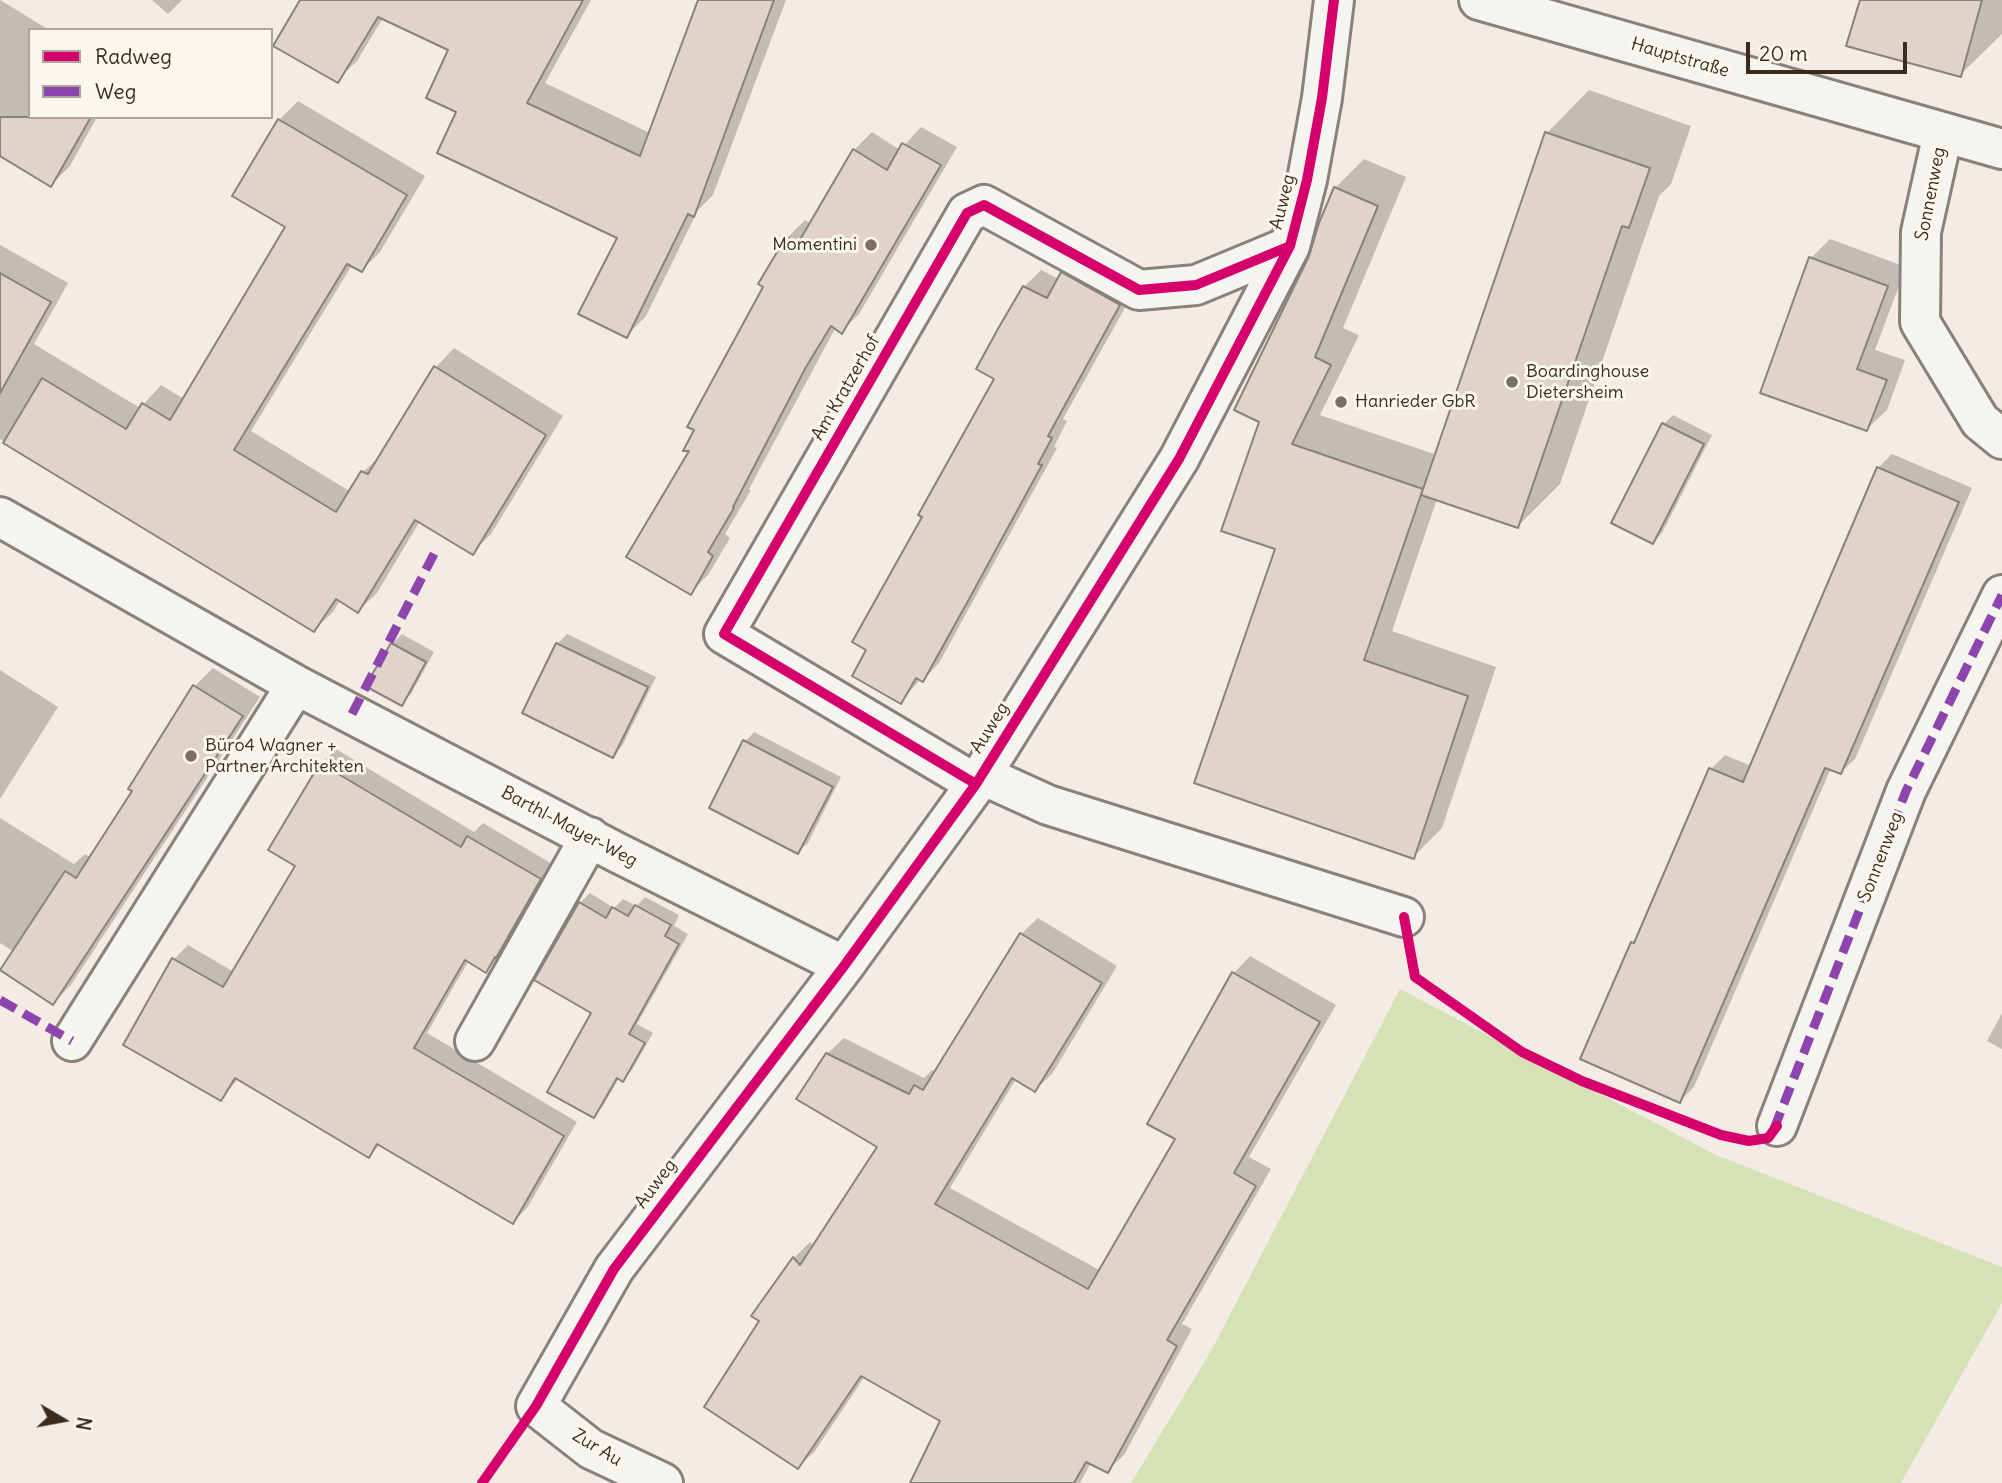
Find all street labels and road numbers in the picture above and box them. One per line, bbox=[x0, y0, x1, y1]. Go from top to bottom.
street label: Hauptstraße bbox=[1628, 34, 1732, 82]
street label: Sonnenweg bbox=[1911, 145, 1951, 243]
street label: Auweg bbox=[1266, 172, 1300, 232]
street label: Am Kratzerhof bbox=[807, 332, 885, 444]
street label: Auweg bbox=[966, 699, 1014, 757]
street label: Barthl-Mayer-Weg bbox=[497, 782, 641, 872]
street label: Sonnenweg bbox=[1854, 809, 1908, 905]
street label: Auweg bbox=[631, 1155, 681, 1213]
street label: Zur Au bbox=[568, 1425, 626, 1471]

